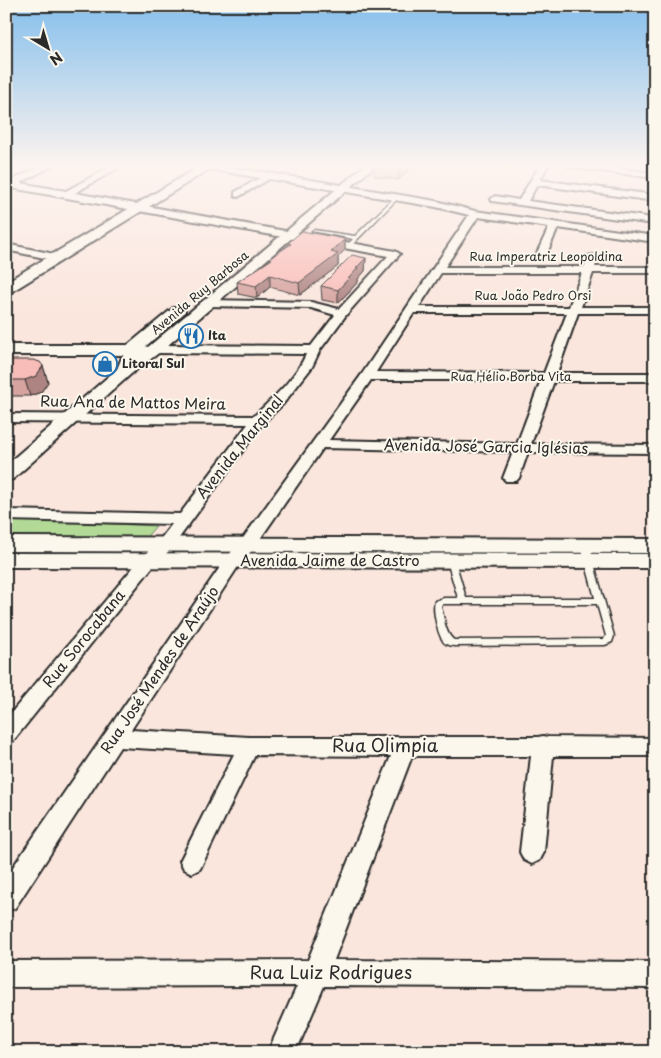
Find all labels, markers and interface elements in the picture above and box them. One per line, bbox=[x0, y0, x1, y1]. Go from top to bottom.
north arrow bbox=[22, 22, 72, 72]
text: N bbox=[45, 47, 67, 70]
street label: Avenida Ruy Barbosa bbox=[147, 246, 252, 338]
street label: Rua Imperatriz Leopoldina bbox=[469, 247, 623, 265]
street label: Rua João Pedro Orsi bbox=[474, 286, 592, 304]
restaurant icon: Ita bbox=[178, 323, 204, 349]
place label: Ita bbox=[208, 326, 227, 344]
shop icon: Litoral Sul bbox=[92, 351, 118, 377]
place label: Litoral Sul bbox=[122, 354, 184, 372]
street label: Rua Hélio Borba Vita bbox=[450, 367, 572, 385]
street label: Rua Ana de Mattos Meira bbox=[40, 388, 227, 415]
street label: Avenida Marginal bbox=[190, 389, 288, 503]
street label: Avenida José Garcia Iglésias bbox=[384, 432, 589, 459]
street label: Avenida Jaime de Castro bbox=[240, 548, 420, 571]
street label: Rua José Mendes de Araújo bbox=[94, 581, 224, 758]
street label: Rua Sorocabana bbox=[36, 584, 130, 692]
street label: Rua Olimpia bbox=[332, 731, 439, 758]
street label: Rua Luiz Rodrigues bbox=[250, 958, 412, 985]

